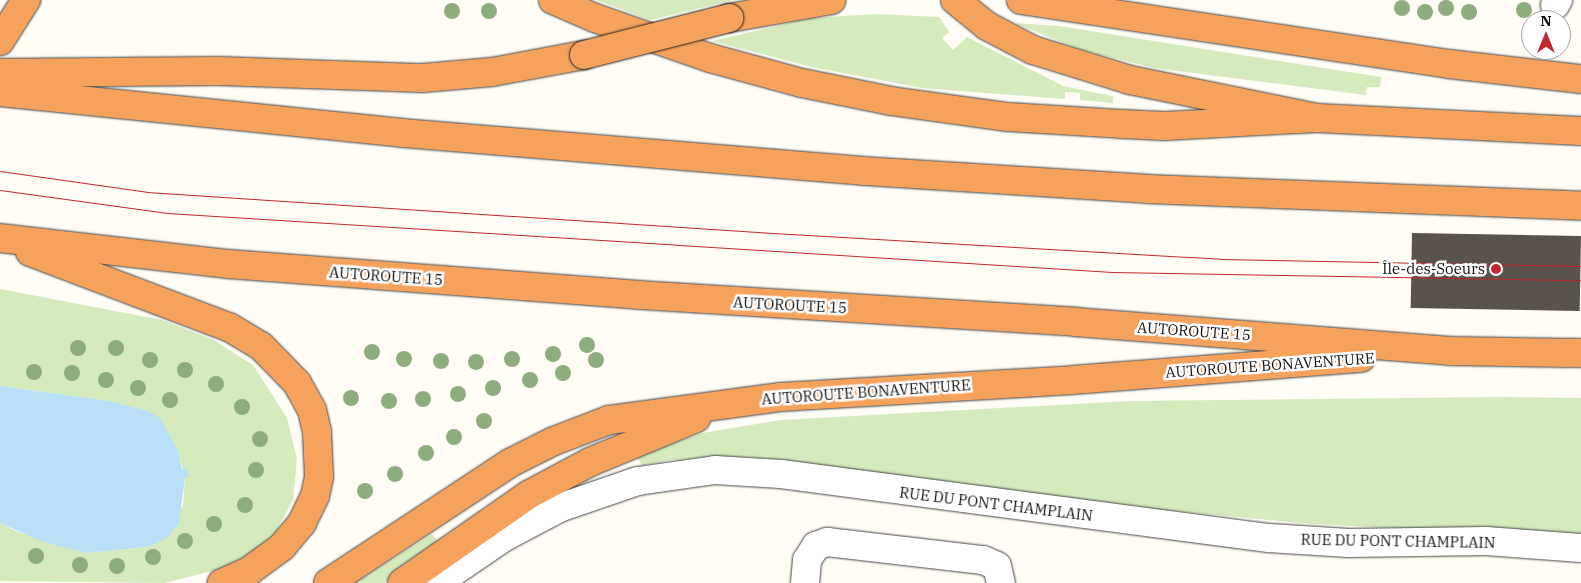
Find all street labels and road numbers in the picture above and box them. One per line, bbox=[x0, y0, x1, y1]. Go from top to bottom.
street label: AUTOROUTE 15 bbox=[329, 263, 443, 289]
street label: AUTOROUTE 15 bbox=[733, 293, 847, 317]
street label: AUTOROUTE 15 bbox=[1137, 318, 1251, 344]
street label: AUTOROUTE BONAVENTURE bbox=[1165, 349, 1375, 381]
street label: AUTOROUTE BONAVENTURE bbox=[761, 376, 971, 408]
street label: RUE DU PONT CHAMPLAIN bbox=[898, 483, 1094, 525]
street label: RUE DU PONT CHAMPLAIN bbox=[1301, 530, 1495, 552]

